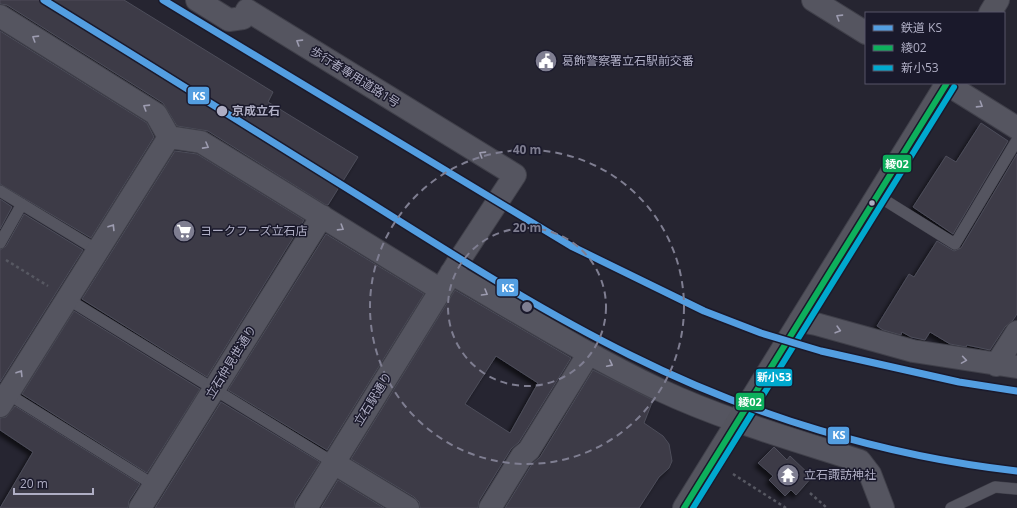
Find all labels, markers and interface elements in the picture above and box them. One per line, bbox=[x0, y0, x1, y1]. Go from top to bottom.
legend bbox=[865, 12, 1005, 84]
one-way arrow bbox=[836, 14, 843, 21]
text: 鉄道 KS bbox=[901, 19, 942, 36]
one-way arrow bbox=[32, 36, 39, 43]
text: 綾02 bbox=[901, 39, 927, 56]
one-way arrow bbox=[296, 40, 303, 47]
street label: 歩行者専用道路1号 bbox=[307, 42, 403, 111]
public building icon: 葛飾警察署立石駅前交番 bbox=[533, 48, 559, 74]
place label: 葛飾警察署立石駅前交番 bbox=[562, 52, 694, 69]
text: 新小53 bbox=[901, 59, 939, 76]
line badge: KS bbox=[187, 86, 210, 105]
text: KS bbox=[192, 88, 206, 103]
one-way arrow bbox=[976, 100, 983, 107]
place label: 京成立石 bbox=[232, 102, 280, 119]
marker: 京成立石 bbox=[215, 104, 229, 118]
one-way arrow bbox=[143, 105, 150, 112]
one-way arrow bbox=[202, 141, 209, 148]
text: 40 m bbox=[513, 141, 541, 158]
one-way arrow bbox=[479, 151, 486, 159]
line badge: 綾02 bbox=[882, 154, 912, 173]
text: 綾02 bbox=[885, 156, 909, 171]
unlabelled marker bbox=[867, 198, 877, 208]
supermarket icon: ヨークフーズ立石店 bbox=[171, 218, 197, 244]
text: 20 m bbox=[513, 219, 541, 236]
place label: ヨークフーズ立石店 bbox=[200, 222, 307, 239]
one-way arrow bbox=[337, 223, 344, 230]
one-way arrow bbox=[107, 224, 114, 231]
line badge: KS bbox=[496, 278, 519, 297]
text: KS bbox=[501, 280, 515, 295]
one-way arrow bbox=[481, 289, 488, 296]
centre of rings bbox=[520, 300, 534, 314]
street label: 立石仲見世通り bbox=[201, 322, 260, 402]
one-way arrow bbox=[834, 325, 841, 334]
one-way arrow bbox=[961, 355, 968, 364]
one-way arrow bbox=[606, 359, 613, 367]
line badge: 新小53 bbox=[755, 368, 793, 387]
street label: 立石駅通り bbox=[349, 369, 396, 429]
text: 新小53 bbox=[757, 369, 791, 384]
one-way arrow bbox=[16, 370, 23, 377]
line badge: 綾02 bbox=[735, 392, 765, 411]
text: 綾02 bbox=[738, 394, 762, 409]
line badge: KS bbox=[827, 426, 850, 445]
text: KS bbox=[832, 427, 846, 442]
temple icon: 立石諏訪神社 bbox=[775, 462, 801, 488]
place label: 立石諏訪神社 bbox=[804, 466, 876, 483]
scale bar bbox=[14, 470, 93, 496]
text: 20 m bbox=[20, 475, 48, 492]

